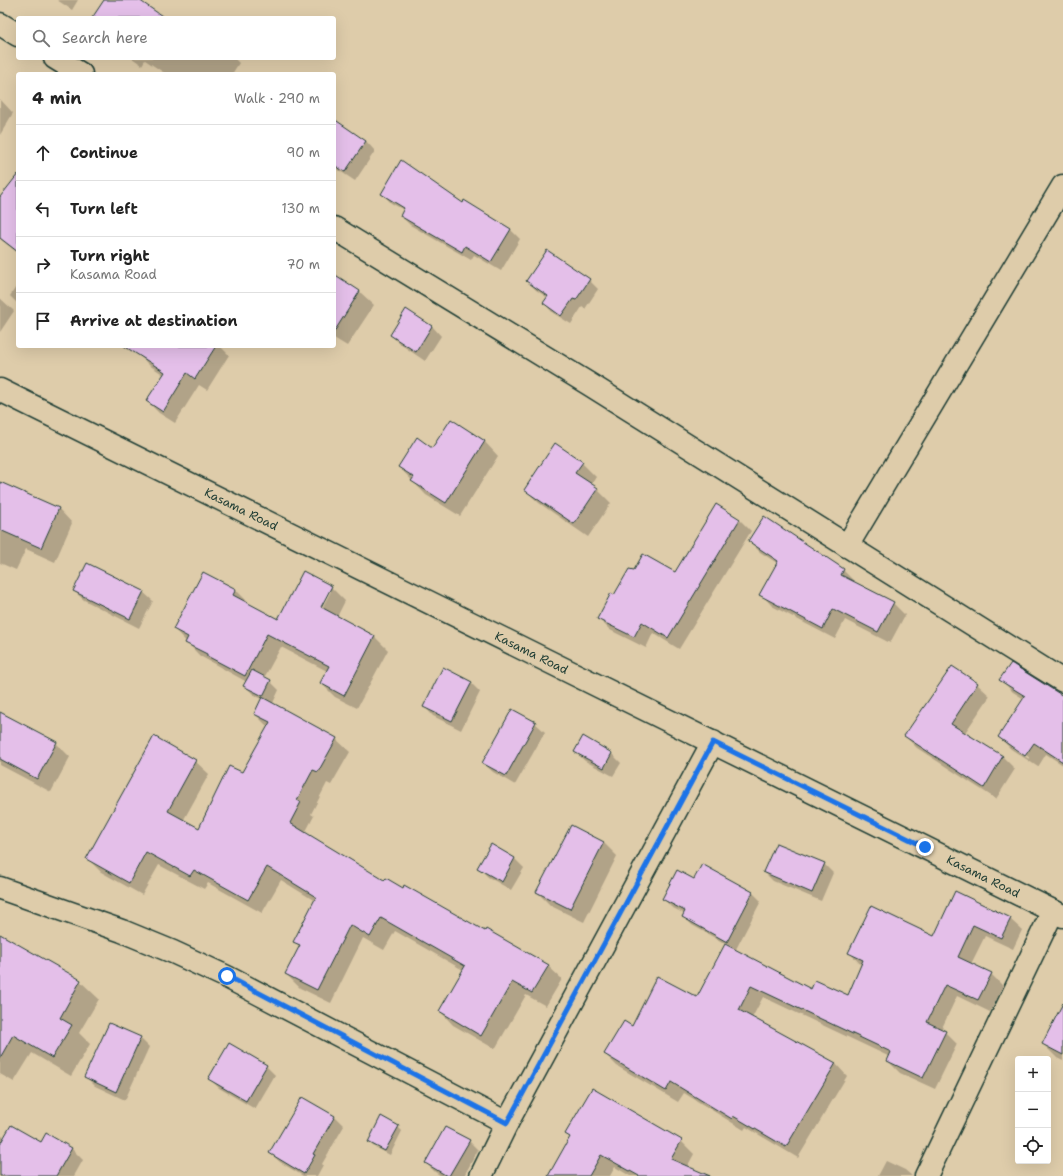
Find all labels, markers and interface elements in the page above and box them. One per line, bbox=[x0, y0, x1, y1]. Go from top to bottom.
search box bbox=[16, 16, 336, 60]
icon: search bbox=[30, 27, 52, 49]
text: Search here bbox=[62, 28, 148, 48]
text: 4 min bbox=[32, 87, 82, 109]
text: Walk · 290 m bbox=[234, 90, 320, 107]
icon: ahead bbox=[32, 142, 54, 164]
text: Continue bbox=[70, 143, 138, 163]
text: 90 m bbox=[286, 144, 320, 161]
icon: left bbox=[32, 198, 54, 220]
text: Turn left bbox=[70, 199, 138, 219]
text: 130 m bbox=[282, 200, 320, 217]
text: Turn right bbox=[70, 246, 150, 266]
icon: right bbox=[32, 254, 54, 276]
text: 70 m bbox=[286, 256, 320, 273]
text: Kasama Road bbox=[70, 266, 157, 283]
icon: arrive bbox=[32, 310, 54, 332]
text: Arrive at destination bbox=[70, 311, 238, 331]
street label: Kasama Road bbox=[202, 484, 281, 534]
street label: Kasama Road bbox=[492, 628, 571, 678]
route end bbox=[916, 838, 934, 856]
street label: Kasama Road bbox=[944, 852, 1023, 902]
route start bbox=[218, 967, 236, 985]
map controls bbox=[1015, 1056, 1051, 1164]
button: + bbox=[1015, 1056, 1051, 1092]
button: − bbox=[1015, 1092, 1051, 1128]
button: locate bbox=[1015, 1128, 1051, 1164]

